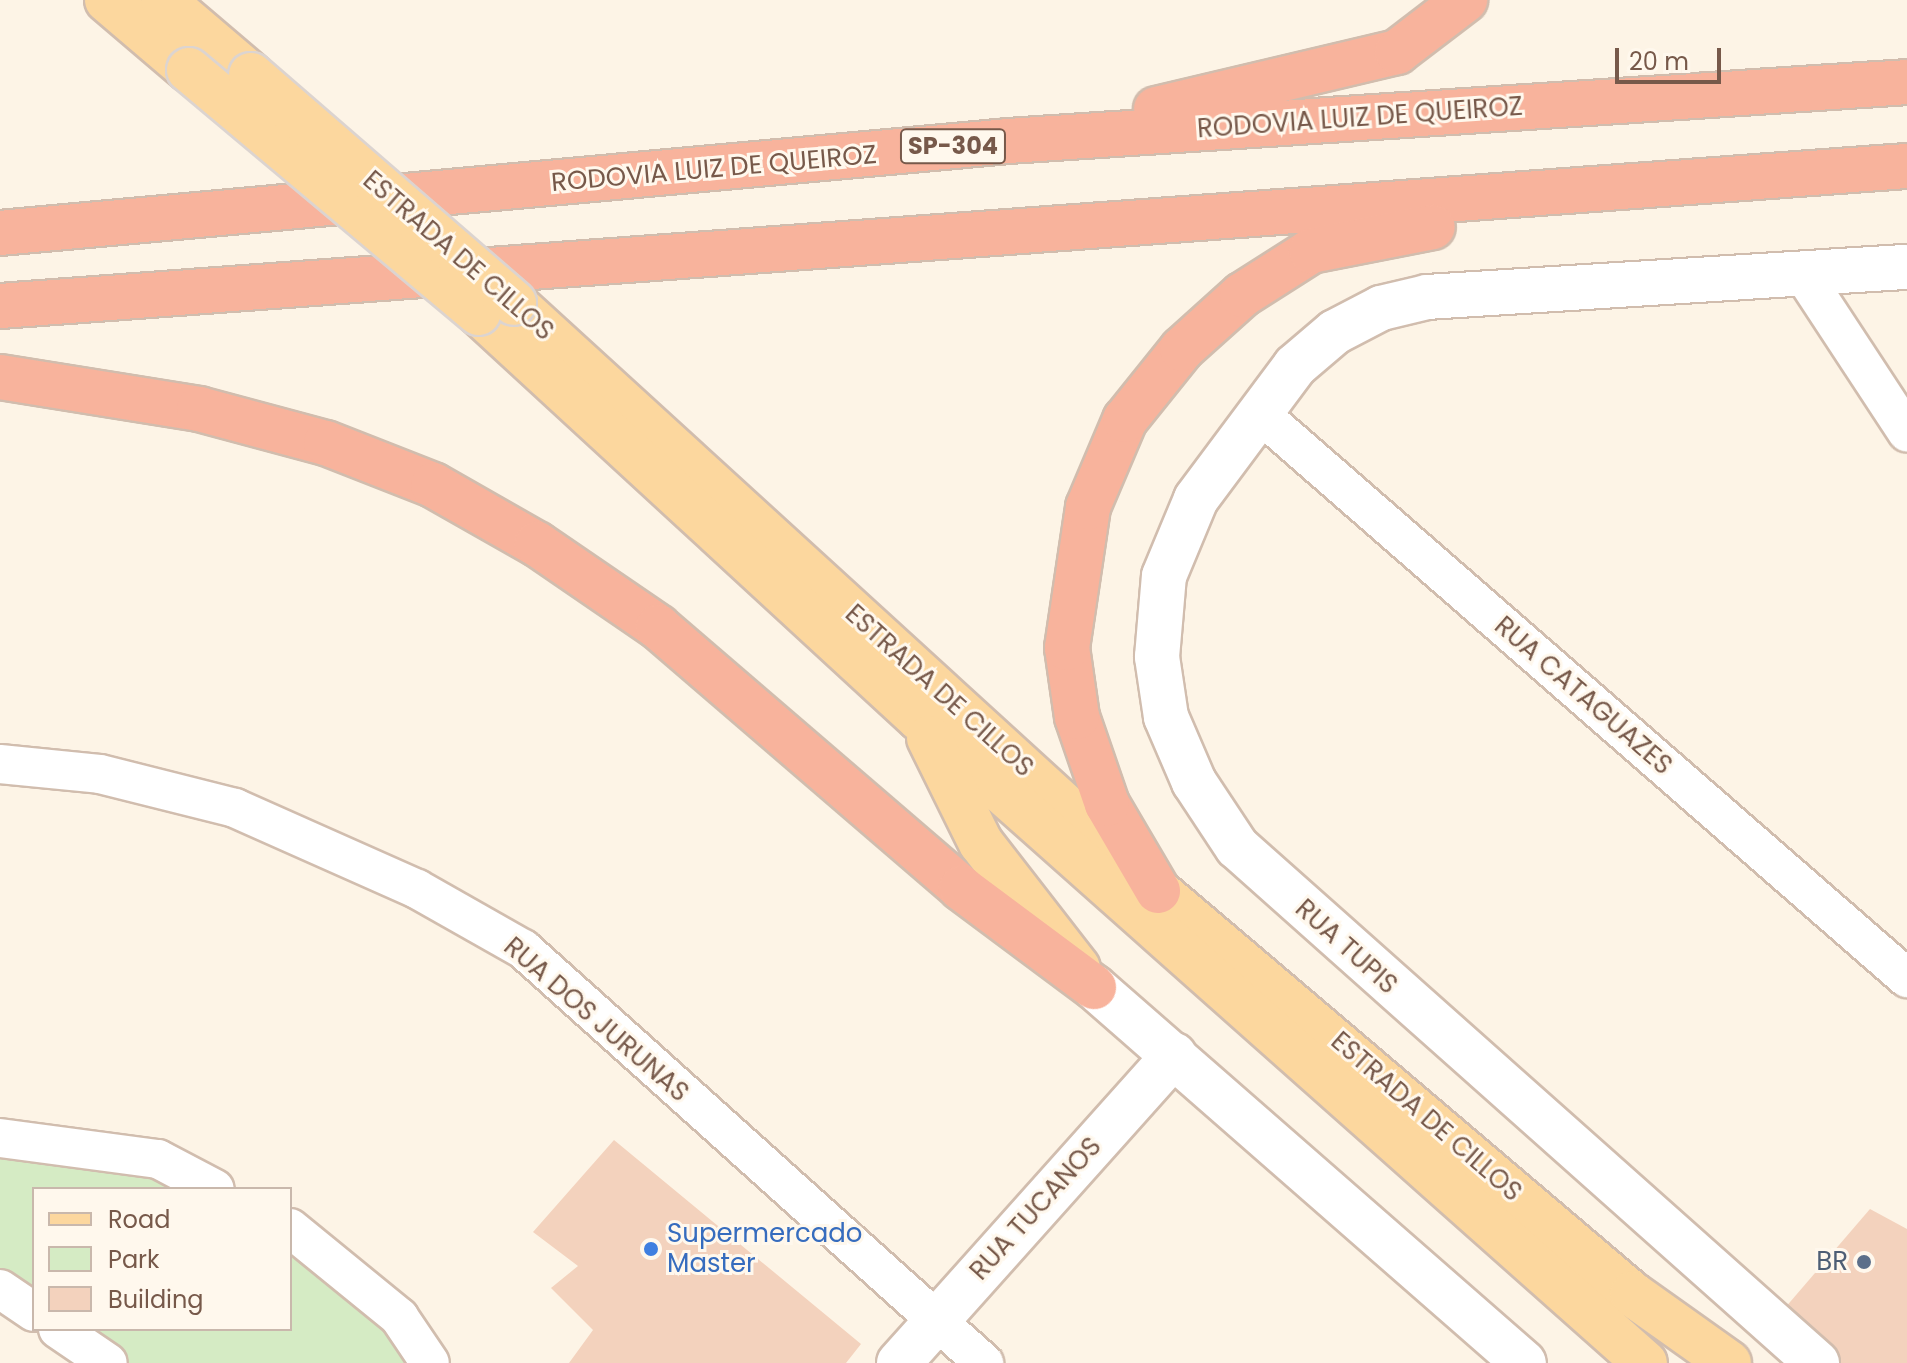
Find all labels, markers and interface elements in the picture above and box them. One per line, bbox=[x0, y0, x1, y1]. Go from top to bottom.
scale bar bbox=[1619, 32, 1725, 82]
text: 20 m bbox=[1629, 45, 1689, 78]
street label: RODOVIA LUIZ DE QUEIROZ bbox=[1196, 91, 1524, 145]
road number: SP-304 bbox=[899, 126, 1007, 166]
street label: RODOVIA LUIZ DE QUEIROZ bbox=[550, 139, 878, 199]
street label: ESTRADA DE CILLOS bbox=[356, 165, 560, 347]
street label: ESTRADA DE CILLOS bbox=[839, 598, 1039, 784]
street label: RUA CATAGUAZES bbox=[1488, 610, 1678, 782]
street label: RUA TUPIS bbox=[1289, 893, 1403, 1001]
street label: RUA DOS JURUNAS bbox=[497, 931, 695, 1109]
street label: ESTRADA DE CILLOS bbox=[1324, 1026, 1528, 1208]
street label: RUA TUCANOS bbox=[964, 1131, 1108, 1287]
legend bbox=[32, 1187, 292, 1331]
text: Road bbox=[108, 1203, 170, 1236]
place label: Supermercado Master bbox=[667, 1218, 862, 1280]
marker: Supermercado Master bbox=[642, 1240, 660, 1258]
text: Park bbox=[108, 1243, 159, 1276]
place label: BR bbox=[1816, 1246, 1848, 1278]
marker: BR bbox=[1855, 1253, 1873, 1271]
text: Building bbox=[108, 1283, 204, 1316]

